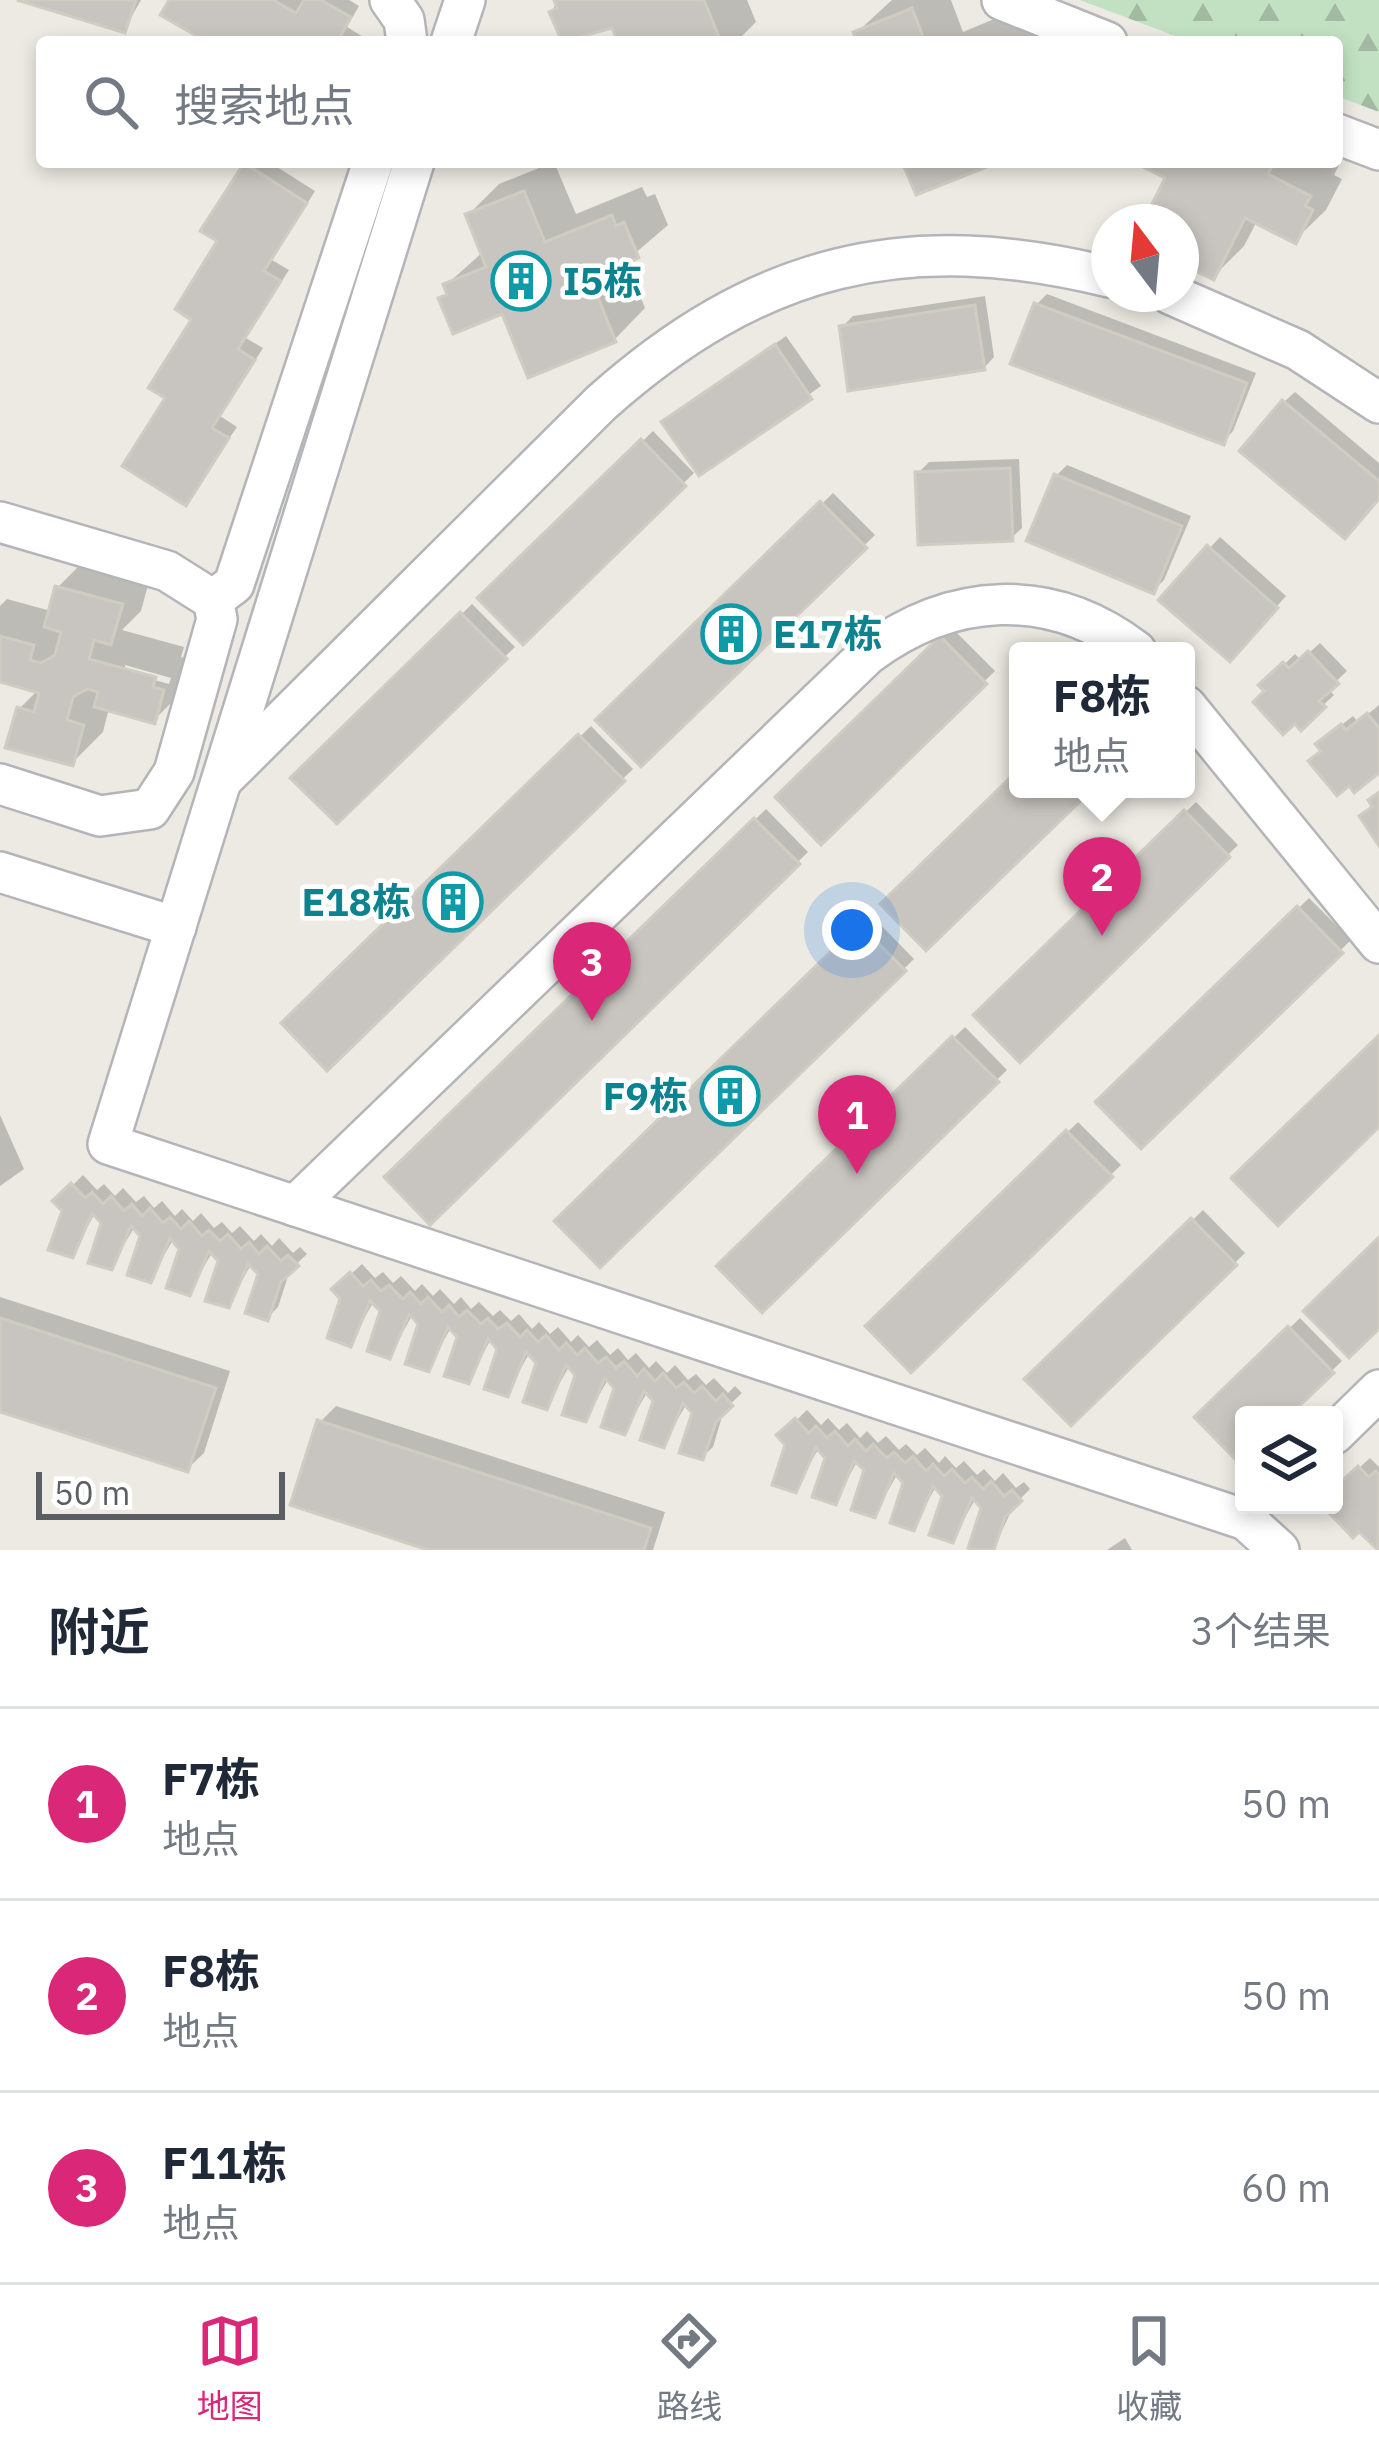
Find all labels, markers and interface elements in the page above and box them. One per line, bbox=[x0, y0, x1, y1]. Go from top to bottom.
search box bbox=[36, 36, 1343, 168]
icon: search bbox=[78, 69, 144, 135]
text: 搜索地点 bbox=[174, 76, 354, 134]
north arrow bbox=[1091, 204, 1199, 312]
building icon: I5栋 bbox=[490, 250, 552, 312]
place label: I5栋 bbox=[563, 255, 642, 306]
building icon: E17栋 bbox=[700, 603, 762, 665]
place label: E17栋 bbox=[773, 608, 882, 659]
popup bbox=[1009, 642, 1195, 798]
text: F8栋 bbox=[1053, 666, 1151, 724]
text: 地点 bbox=[1053, 730, 1131, 781]
pin: 2 bbox=[1063, 837, 1141, 936]
building icon: E18栋 bbox=[422, 871, 484, 933]
place label: E18栋 bbox=[302, 876, 411, 927]
your location bbox=[822, 900, 882, 960]
pin: 3 bbox=[553, 922, 631, 1021]
building icon: F9栋 bbox=[699, 1065, 761, 1127]
place label: F9栋 bbox=[603, 1070, 688, 1121]
pin: 1 bbox=[818, 1075, 896, 1174]
map controls bbox=[1235, 1406, 1343, 1514]
button: layers bbox=[1235, 1406, 1343, 1514]
scale bar bbox=[36, 1466, 285, 1519]
text: 50 m bbox=[54, 1471, 130, 1514]
text: 附近 bbox=[48, 1598, 150, 1664]
text: 3个结果 bbox=[1191, 1605, 1331, 1656]
text: F7栋 bbox=[162, 1749, 260, 1807]
text: 1 bbox=[75, 1778, 99, 1829]
text: 50 m bbox=[1241, 1778, 1331, 1829]
text: 地点 bbox=[162, 1813, 240, 1864]
text: F8栋 bbox=[162, 1941, 260, 1999]
text: 2 bbox=[75, 1970, 99, 2021]
text: 50 m bbox=[1241, 1970, 1331, 2021]
text: 地点 bbox=[162, 2005, 240, 2056]
text: F11栋 bbox=[162, 2133, 287, 2191]
text: 3 bbox=[75, 2162, 99, 2213]
text: 60 m bbox=[1241, 2162, 1331, 2213]
text: 地点 bbox=[162, 2197, 240, 2248]
tab: 地图 bbox=[197, 2308, 263, 2428]
tab: 路线 bbox=[656, 2308, 722, 2428]
tab: 收藏 bbox=[1116, 2308, 1182, 2428]

